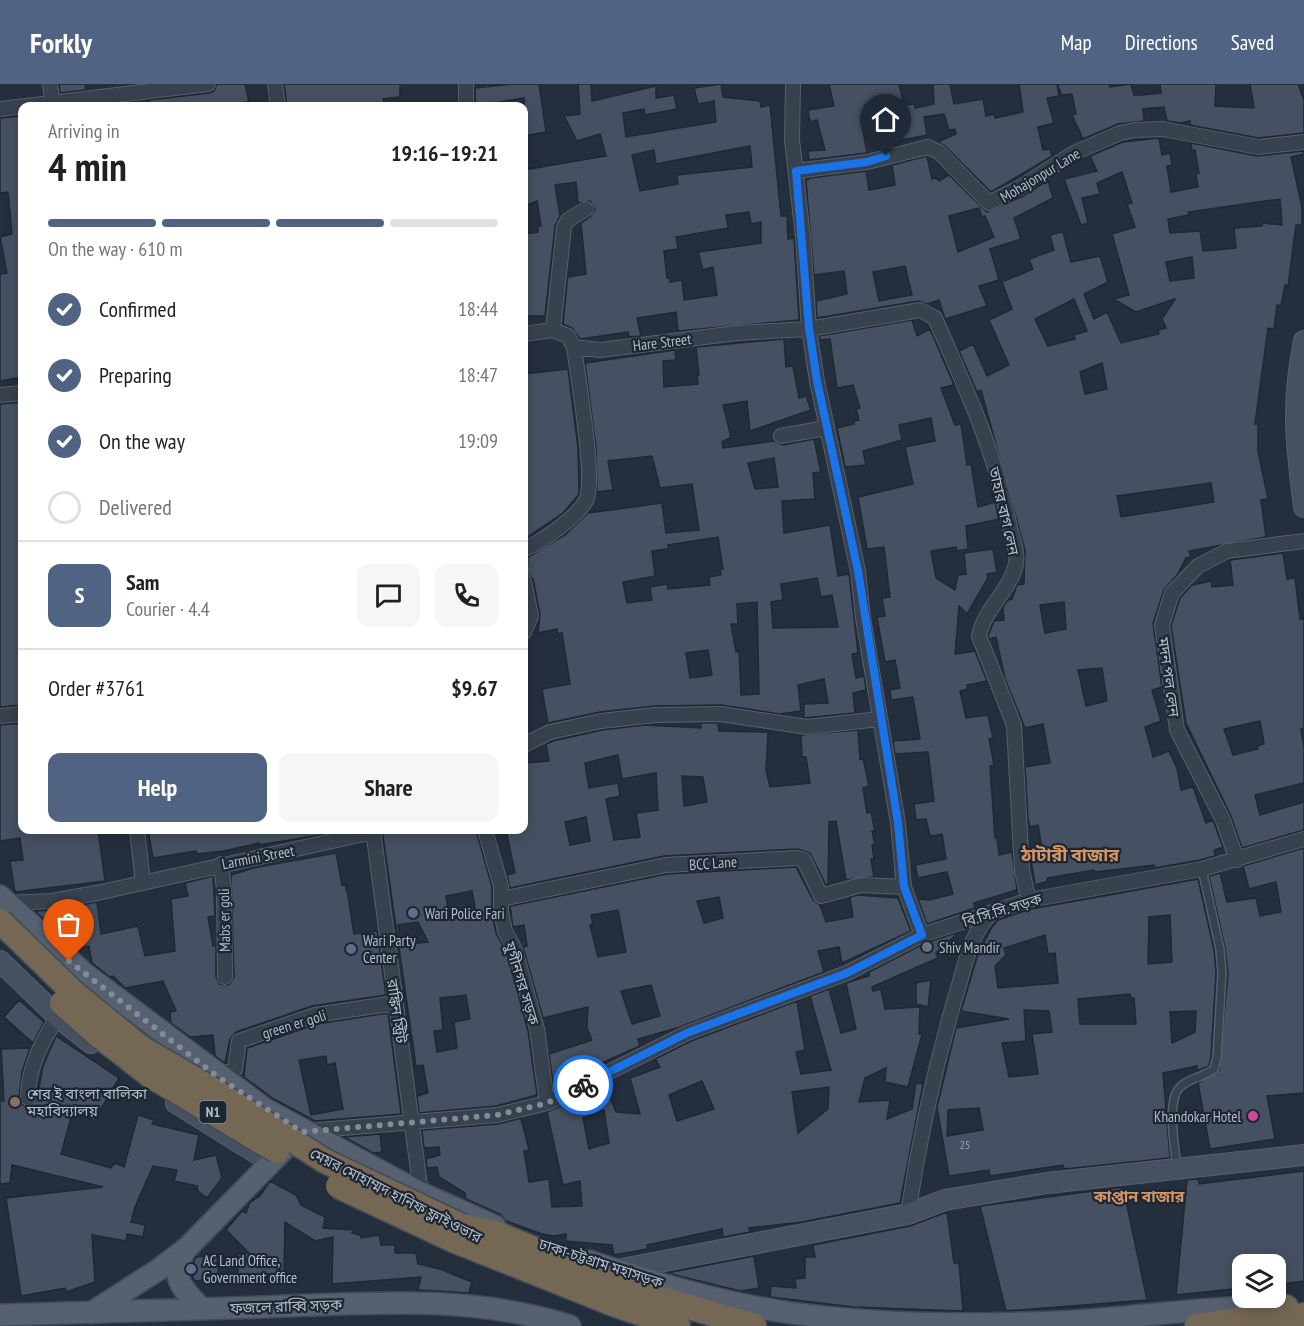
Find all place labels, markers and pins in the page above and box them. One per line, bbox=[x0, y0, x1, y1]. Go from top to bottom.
pin bbox=[860, 94, 911, 156]
pin bbox=[43, 899, 94, 961]
place label: Wari Police Fari bbox=[425, 904, 505, 923]
marker: Wari Police Fari bbox=[406, 906, 420, 920]
place label: Wari Party Center bbox=[363, 931, 416, 967]
place label: Shiv Mandir bbox=[939, 938, 1001, 957]
marker: Shiv Mandir bbox=[920, 940, 934, 954]
marker: Wari Party Center bbox=[344, 942, 358, 956]
place label: শের ই বাংলা বালিকা মহাবিদ্যালয় bbox=[26, 1084, 148, 1120]
marker: শের ই বাংলা বালিকা মহাবিদ্যালয় bbox=[8, 1095, 22, 1109]
place label: Khandokar Hotel bbox=[1154, 1107, 1241, 1126]
marker: Khandokar Hotel bbox=[1246, 1109, 1260, 1123]
place label: AC Land Office, Government office bbox=[203, 1251, 297, 1287]
marker: AC Land Office, Government office bbox=[184, 1262, 198, 1276]

